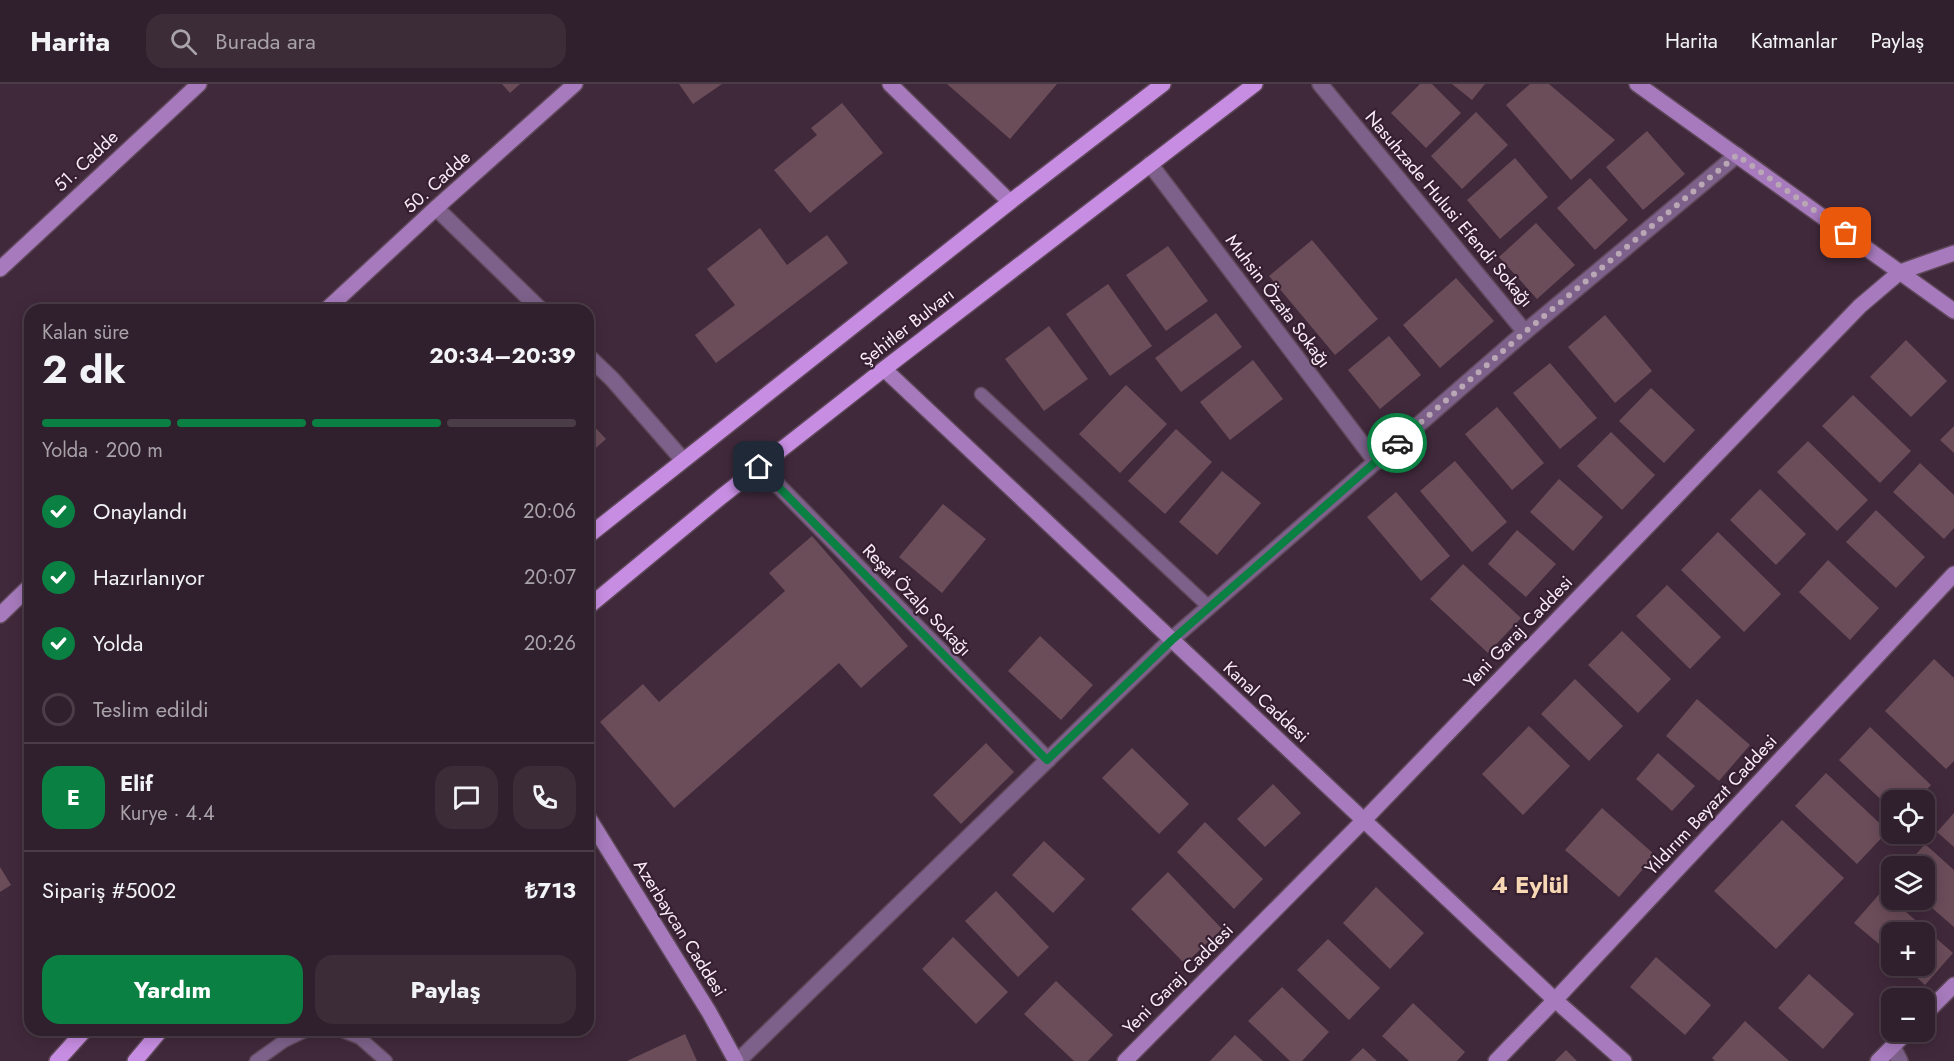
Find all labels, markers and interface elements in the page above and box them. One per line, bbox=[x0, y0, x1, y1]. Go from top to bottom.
search box bbox=[146, 14, 566, 68]
text: Harita bbox=[30, 21, 110, 62]
icon: search bbox=[167, 25, 200, 58]
text: Burada ara bbox=[215, 25, 316, 57]
text: Harita bbox=[1665, 26, 1718, 56]
text: Katmanlar bbox=[1751, 26, 1837, 56]
text: Paylaş bbox=[1870, 26, 1924, 56]
street label: Nasuhzade Hulusi Efendi Sokağı bbox=[1359, 105, 1539, 313]
street label: 51. Cadde bbox=[48, 124, 124, 198]
street label: 50. Cadde bbox=[398, 145, 476, 219]
pin bbox=[1820, 207, 1871, 258]
icon: bag bbox=[1829, 216, 1862, 249]
street label: Muhsin Özata Sokağı bbox=[1219, 229, 1337, 373]
street label: Şehitler Bulvarı bbox=[854, 282, 960, 372]
text: Kalan süre bbox=[42, 318, 129, 347]
text: 20:34–20:39 bbox=[429, 339, 576, 371]
text: 2 dk bbox=[42, 341, 126, 398]
courier bbox=[1367, 413, 1427, 473]
icon: car bbox=[1381, 427, 1414, 460]
text: Yolda · 200 m bbox=[42, 436, 163, 465]
pin bbox=[733, 441, 784, 492]
icon: home bbox=[742, 450, 775, 483]
icon: check bbox=[42, 495, 75, 528]
text: Onaylandı bbox=[93, 495, 188, 527]
text: 20:06 bbox=[523, 497, 576, 526]
street label: Reşat Özalp Sokağı bbox=[857, 538, 977, 662]
icon: check bbox=[42, 561, 75, 594]
text: Hazırlanıyor bbox=[93, 561, 205, 593]
text: 20:07 bbox=[524, 563, 576, 592]
street label: Yeni Garaj Caddesi bbox=[1458, 570, 1578, 694]
icon: check bbox=[42, 627, 75, 660]
text: Yolda bbox=[93, 627, 143, 659]
text: 20:26 bbox=[524, 629, 576, 658]
street label: Kanal Caddesi bbox=[1217, 655, 1315, 749]
text: Teslim edildi bbox=[93, 693, 209, 725]
street label: Yıldırım Beyazıt Caddesi bbox=[1639, 729, 1783, 881]
button: chat bbox=[435, 766, 498, 829]
button: phone bbox=[513, 766, 576, 829]
text: Elif bbox=[120, 767, 153, 799]
text: E bbox=[67, 781, 80, 813]
map controls bbox=[1881, 790, 1935, 1042]
button: locate bbox=[1881, 790, 1935, 844]
text: Kurye · 4.4 bbox=[120, 799, 215, 828]
street label: Azerbaycan Caddesi bbox=[627, 854, 733, 1002]
button: layers bbox=[1881, 856, 1935, 910]
district label: 4 Eylül bbox=[1491, 867, 1569, 902]
text: Sipariş #5002 bbox=[42, 874, 176, 906]
text: ₺713 bbox=[525, 874, 576, 906]
street label: Yeni Garaj Caddesi bbox=[1117, 918, 1239, 1040]
button: + bbox=[1881, 922, 1935, 976]
button: Yardım bbox=[42, 955, 303, 1024]
button: Paylaş bbox=[315, 955, 576, 1024]
button: − bbox=[1881, 988, 1935, 1042]

